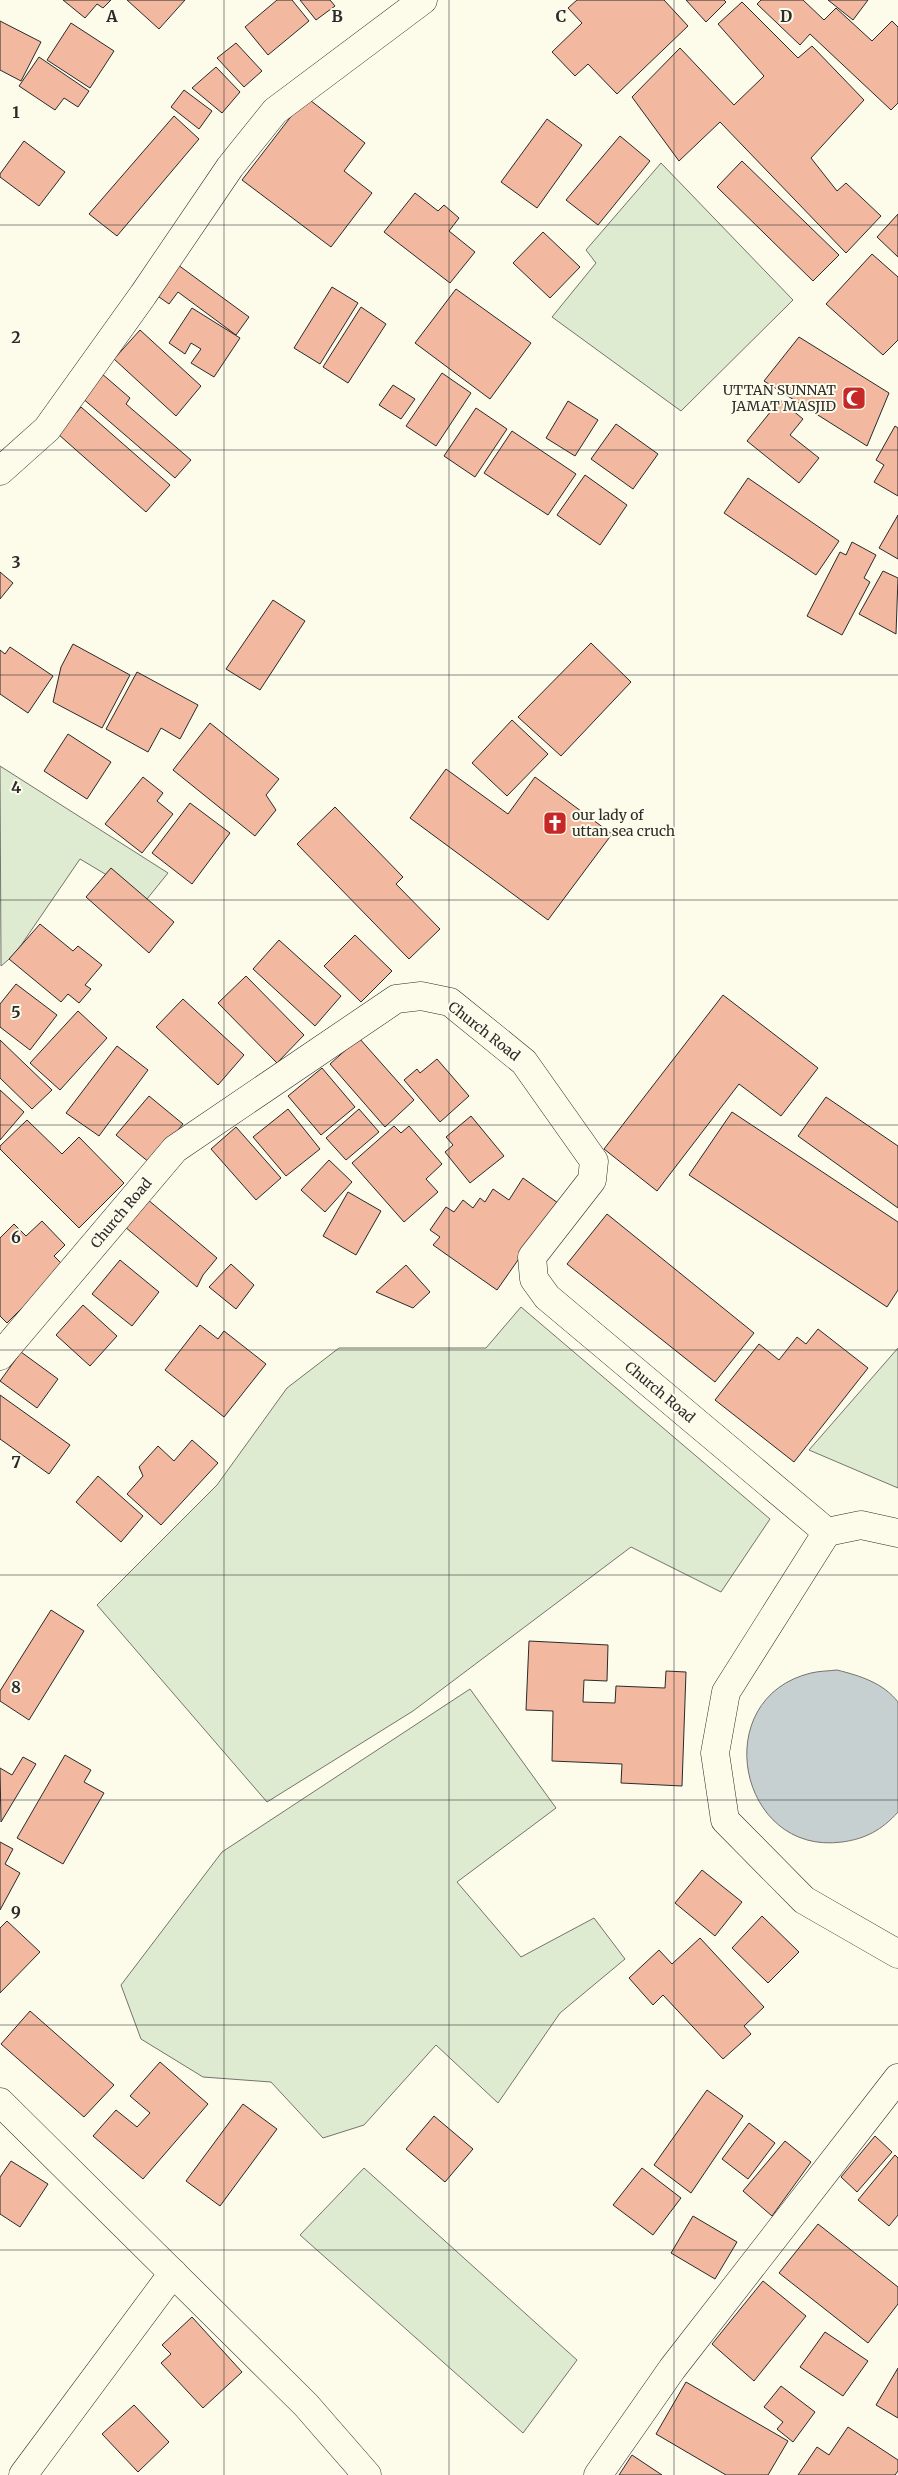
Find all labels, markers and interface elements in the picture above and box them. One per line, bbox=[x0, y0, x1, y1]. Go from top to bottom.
text: A bbox=[105, 6, 118, 26]
text: B bbox=[331, 6, 343, 26]
text: C bbox=[556, 6, 566, 26]
text: D bbox=[780, 6, 792, 26]
text: 1 bbox=[12, 102, 20, 122]
text: 2 bbox=[11, 327, 21, 347]
place label: UTTAN SUNNAT JAMAT MASJID bbox=[723, 381, 836, 415]
mosque icon: UTTAN SUNNAT JAMAT MASJID bbox=[841, 385, 867, 411]
text: 3 bbox=[11, 552, 21, 572]
text: 4 bbox=[11, 777, 21, 797]
place label: our lady of uttan sea cruch bbox=[572, 806, 675, 840]
church icon: our lady of uttan sea cruch bbox=[542, 810, 568, 836]
street label: Church Road bbox=[445, 997, 524, 1065]
text: 5 bbox=[11, 1002, 21, 1022]
street label: Church Road bbox=[86, 1174, 156, 1252]
text: 6 bbox=[11, 1227, 21, 1247]
street label: Church Road bbox=[621, 1357, 699, 1427]
text: 7 bbox=[11, 1452, 21, 1472]
text: 8 bbox=[11, 1677, 21, 1697]
text: 9 bbox=[11, 1902, 21, 1922]

